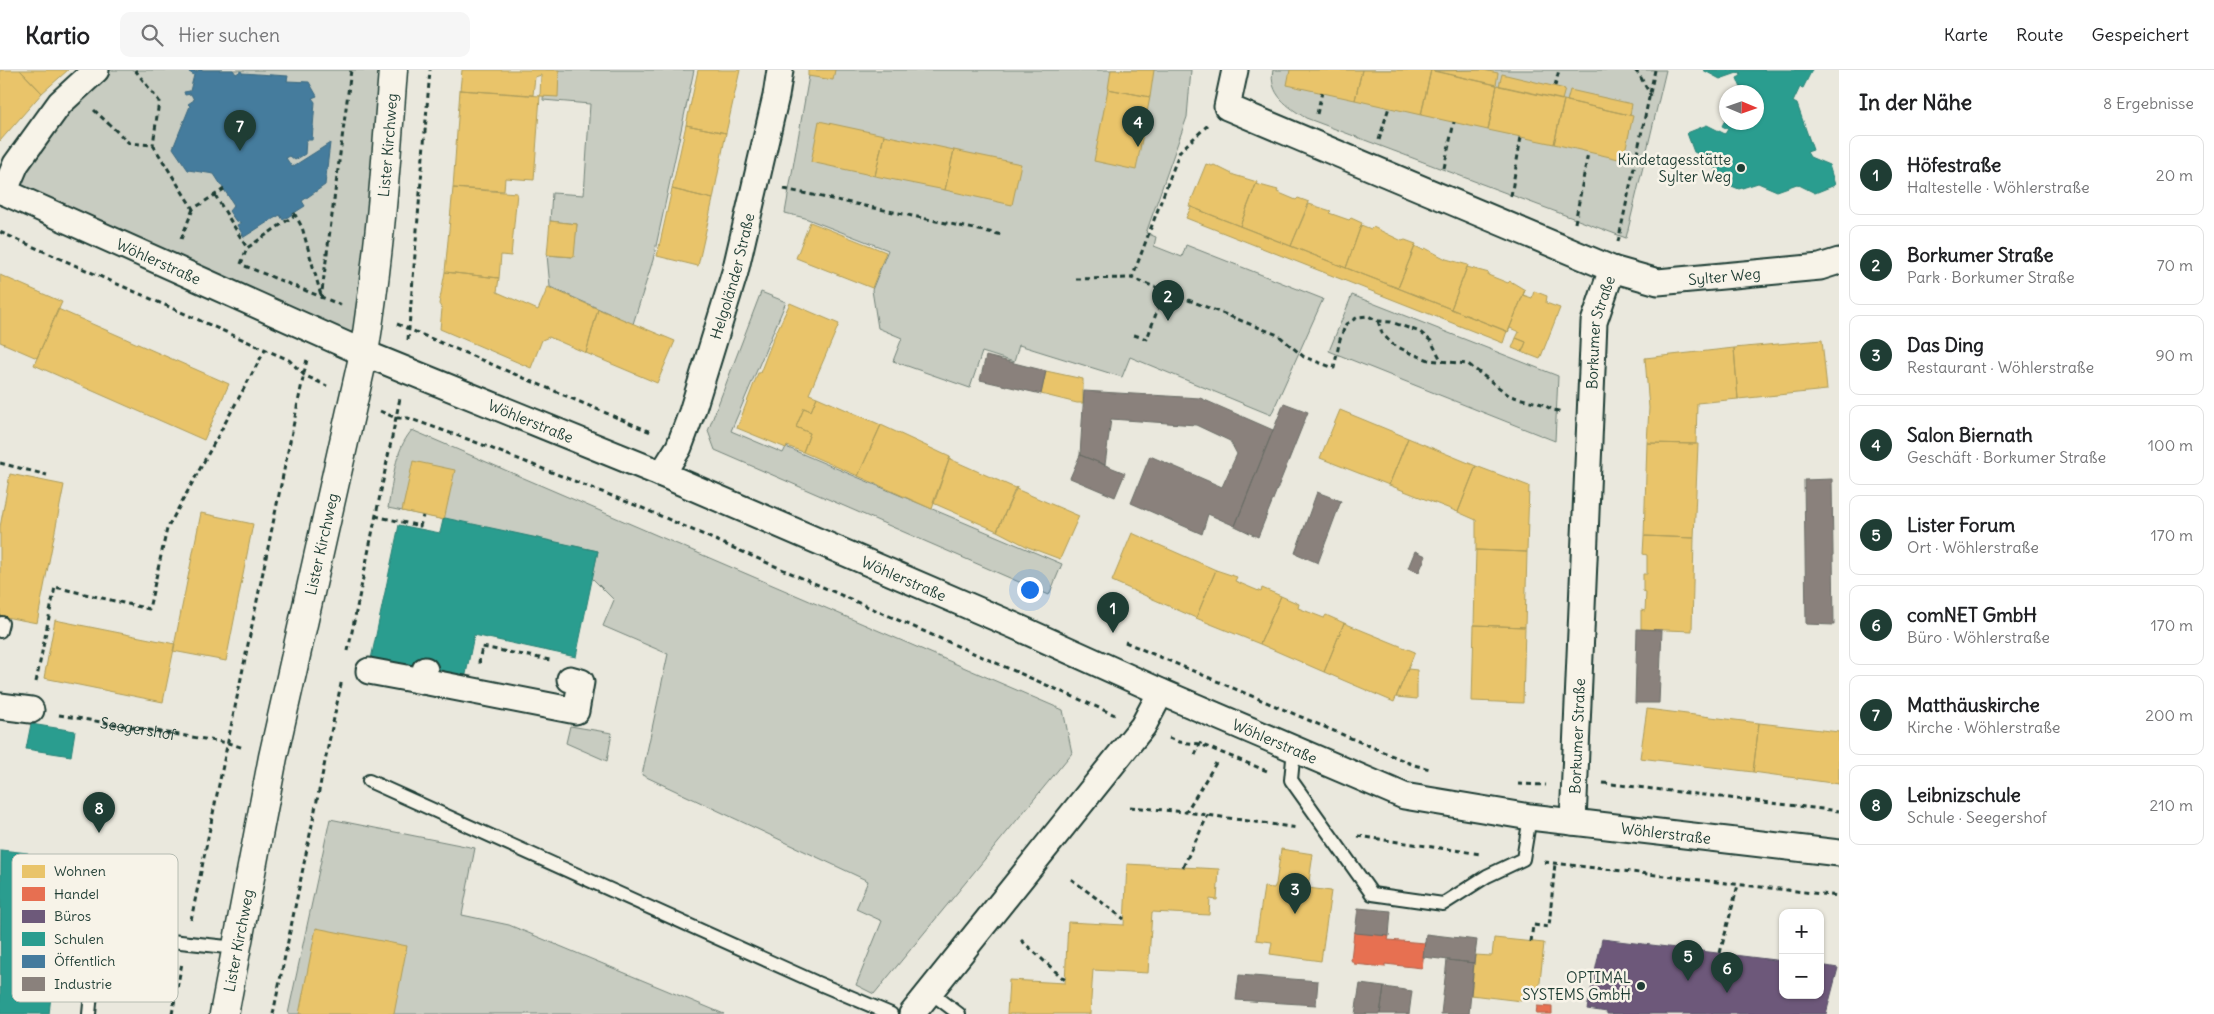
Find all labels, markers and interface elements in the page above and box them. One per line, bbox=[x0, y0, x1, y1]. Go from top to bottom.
search box bbox=[120, 12, 470, 57]
text: Kartio bbox=[25, 20, 90, 50]
icon: search bbox=[138, 21, 166, 49]
text: Hier suchen bbox=[178, 23, 280, 47]
text: Karte bbox=[1944, 23, 1988, 46]
text: Route bbox=[2016, 23, 2063, 46]
text: Gespeichert bbox=[2091, 23, 2189, 46]
north arrow bbox=[1719, 85, 1764, 130]
text: In der Nähe bbox=[1859, 89, 1972, 116]
street label: Lister Kirchweg bbox=[373, 92, 401, 198]
text: 8 Ergebnisse bbox=[2103, 93, 2194, 113]
pin: 4 bbox=[1122, 106, 1154, 147]
pin: 7 bbox=[224, 110, 256, 151]
place label: Kindetagesstätte Sylter Weg bbox=[1618, 150, 1731, 186]
text: Höfestraße bbox=[1907, 153, 2001, 177]
marker: Kindetagesstätte Sylter Weg bbox=[1735, 162, 1747, 174]
text: 1 bbox=[1873, 165, 1879, 185]
text: 20 m bbox=[2156, 165, 2193, 185]
text: Haltestelle · Wöhlerstraße bbox=[1907, 177, 2090, 197]
street label: Helgoländer Straße bbox=[705, 211, 758, 341]
street label: Wöhlerstraße bbox=[114, 234, 204, 288]
text: Borkumer Straße bbox=[1907, 243, 2053, 267]
text: 2 bbox=[1872, 255, 1880, 275]
text: 70 m bbox=[2157, 255, 2193, 275]
street label: Sylter Weg bbox=[1687, 263, 1761, 289]
text: Park · Borkumer Straße bbox=[1907, 267, 2075, 287]
street label: Borkumer Straße bbox=[1582, 273, 1619, 390]
pin: 2 bbox=[1152, 280, 1184, 321]
text: Das Ding bbox=[1907, 333, 1984, 357]
text: 3 bbox=[1871, 345, 1881, 365]
text: 90 m bbox=[2155, 345, 2193, 365]
text: Restaurant · Wöhlerstraße bbox=[1907, 357, 2094, 377]
street label: Wöhlerstraße bbox=[485, 395, 576, 447]
text: Salon Biernath bbox=[1907, 423, 2033, 447]
text: 4 bbox=[1871, 435, 1881, 455]
text: 100 m bbox=[2148, 435, 2193, 455]
text: Geschäft · Borkumer Straße bbox=[1907, 447, 2106, 467]
street label: Lister Kirchweg bbox=[300, 491, 342, 597]
text: Lister Forum bbox=[1907, 513, 2015, 537]
text: 5 bbox=[1871, 525, 1881, 545]
text: 170 m bbox=[2150, 525, 2193, 545]
text: Ort · Wöhlerstraße bbox=[1907, 537, 2039, 557]
street label: Wöhlerstraße bbox=[859, 552, 949, 605]
your location bbox=[1017, 577, 1043, 603]
pin: 1 bbox=[1097, 592, 1129, 633]
text: comNET GmbH bbox=[1907, 603, 2037, 627]
text: 6 bbox=[1871, 615, 1881, 635]
text: 170 m bbox=[2150, 615, 2193, 635]
text: Büro · Wöhlerstraße bbox=[1907, 627, 2050, 647]
street label: Borkumer Straße bbox=[1565, 678, 1589, 794]
text: Matthäuskirche bbox=[1907, 693, 2040, 717]
text: 7 bbox=[1872, 705, 1880, 725]
text: 200 m bbox=[2145, 705, 2193, 725]
street label: Seegershof bbox=[99, 713, 178, 744]
street label: Wöhlerstraße bbox=[1230, 714, 1320, 767]
text: Kirche · Wöhlerstraße bbox=[1907, 717, 2060, 737]
text: Leibnizschule bbox=[1907, 783, 2021, 807]
pin: 8 bbox=[83, 792, 115, 833]
text: 8 bbox=[1871, 795, 1881, 815]
text: 210 m bbox=[2150, 795, 2193, 815]
text: Schule · Seegershof bbox=[1907, 807, 2047, 827]
street label: Wöhlerstraße bbox=[1620, 818, 1712, 848]
legend bbox=[12, 854, 178, 1002]
text: Wohnen bbox=[54, 862, 106, 880]
pin: 3 bbox=[1279, 873, 1311, 914]
text: Handel bbox=[54, 885, 99, 903]
street label: Lister Kirchweg bbox=[219, 887, 257, 993]
text: Büros bbox=[54, 907, 91, 925]
map controls bbox=[1779, 909, 1824, 999]
button: + bbox=[1779, 909, 1824, 954]
text: Schulen bbox=[54, 930, 104, 948]
pin: 5 bbox=[1672, 940, 1704, 981]
text: Öffentlich bbox=[54, 952, 115, 970]
pin: 6 bbox=[1711, 952, 1743, 993]
button: − bbox=[1779, 954, 1824, 999]
place label: OPTIMAL SYSTEMS GmbH bbox=[1522, 968, 1631, 1004]
text: Industrie bbox=[54, 975, 112, 993]
marker: OPTIMAL SYSTEMS GmbH bbox=[1635, 980, 1647, 992]

